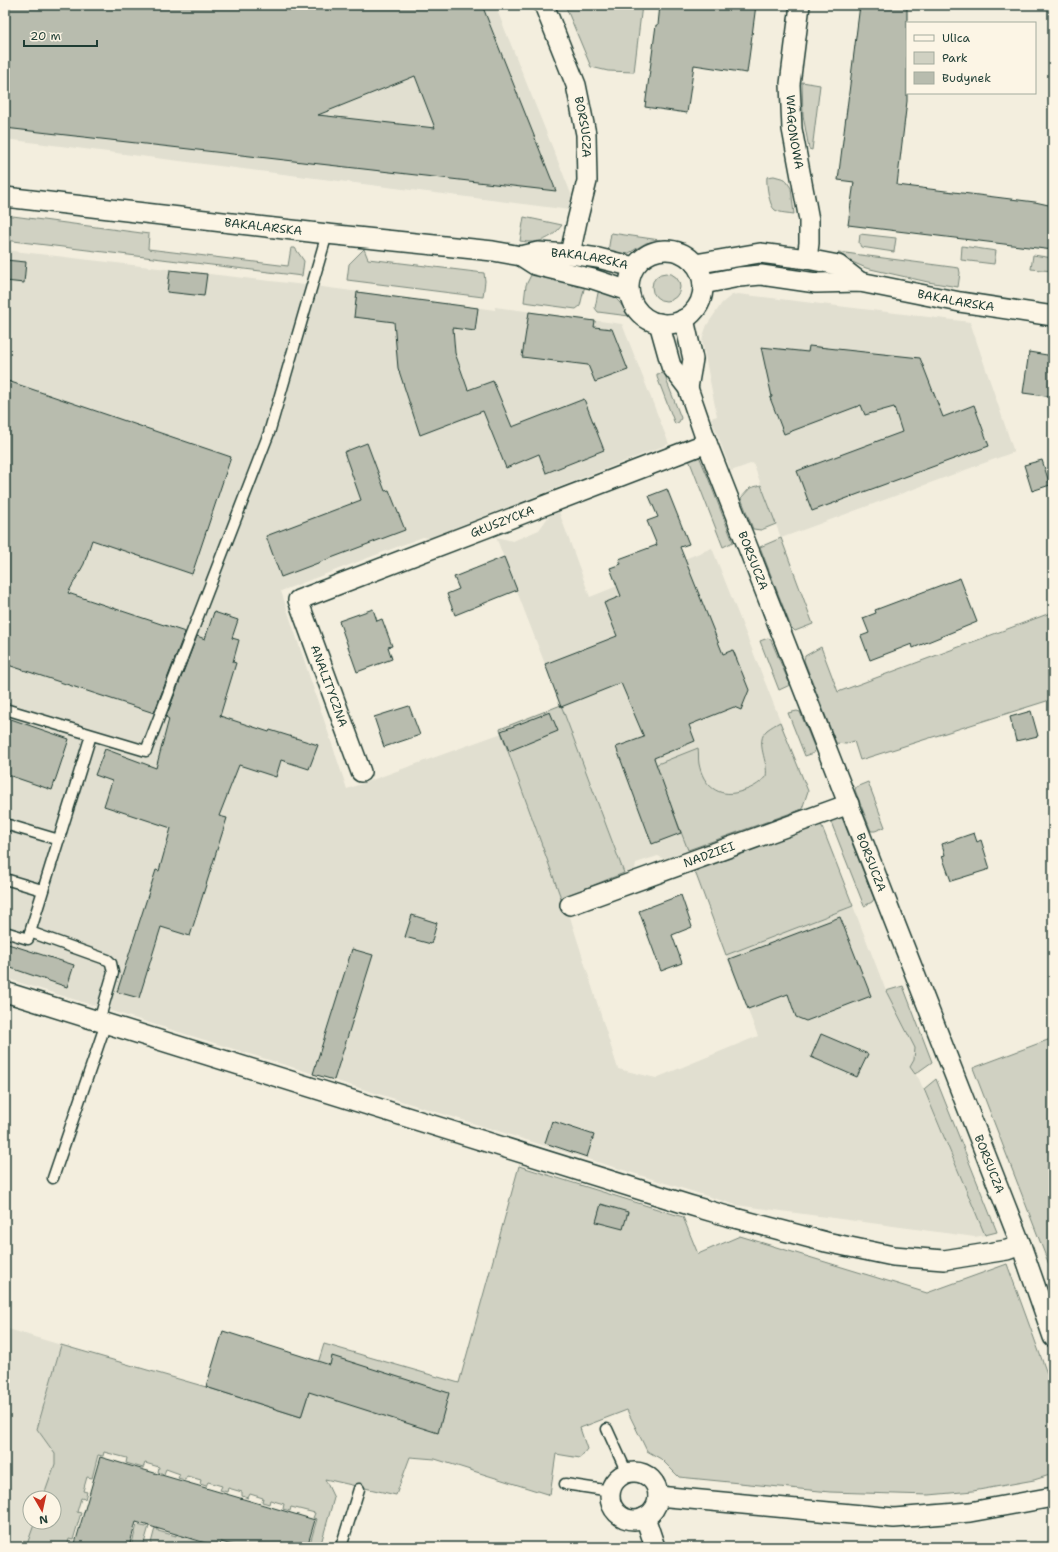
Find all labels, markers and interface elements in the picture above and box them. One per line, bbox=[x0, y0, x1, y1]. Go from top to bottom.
scale bar bbox=[24, 22, 97, 48]
legend bbox=[906, 22, 1036, 94]
text: 20 m bbox=[30, 28, 61, 44]
text: Ulica bbox=[942, 30, 971, 46]
text: Park bbox=[942, 50, 968, 66]
text: Budynek bbox=[942, 70, 991, 86]
street label: BORSUCZA bbox=[571, 95, 595, 158]
street label: WAGONOWA bbox=[782, 95, 807, 171]
street label: BAKALARSKA bbox=[224, 214, 303, 239]
street label: BAKALARSKA bbox=[551, 245, 630, 273]
street label: BAKALARSKA bbox=[916, 286, 996, 315]
street label: GŁUSZYCKA bbox=[468, 502, 537, 541]
street label: BORSUCZA bbox=[734, 529, 772, 593]
street label: ANALITYCZNA bbox=[307, 643, 351, 730]
street label: BORSUCZA bbox=[852, 831, 890, 894]
street label: NADZIEI bbox=[681, 838, 737, 871]
street label: BORSUCZA bbox=[971, 1132, 1008, 1196]
north arrow bbox=[22, 1490, 62, 1530]
text: N bbox=[38, 1511, 49, 1528]

